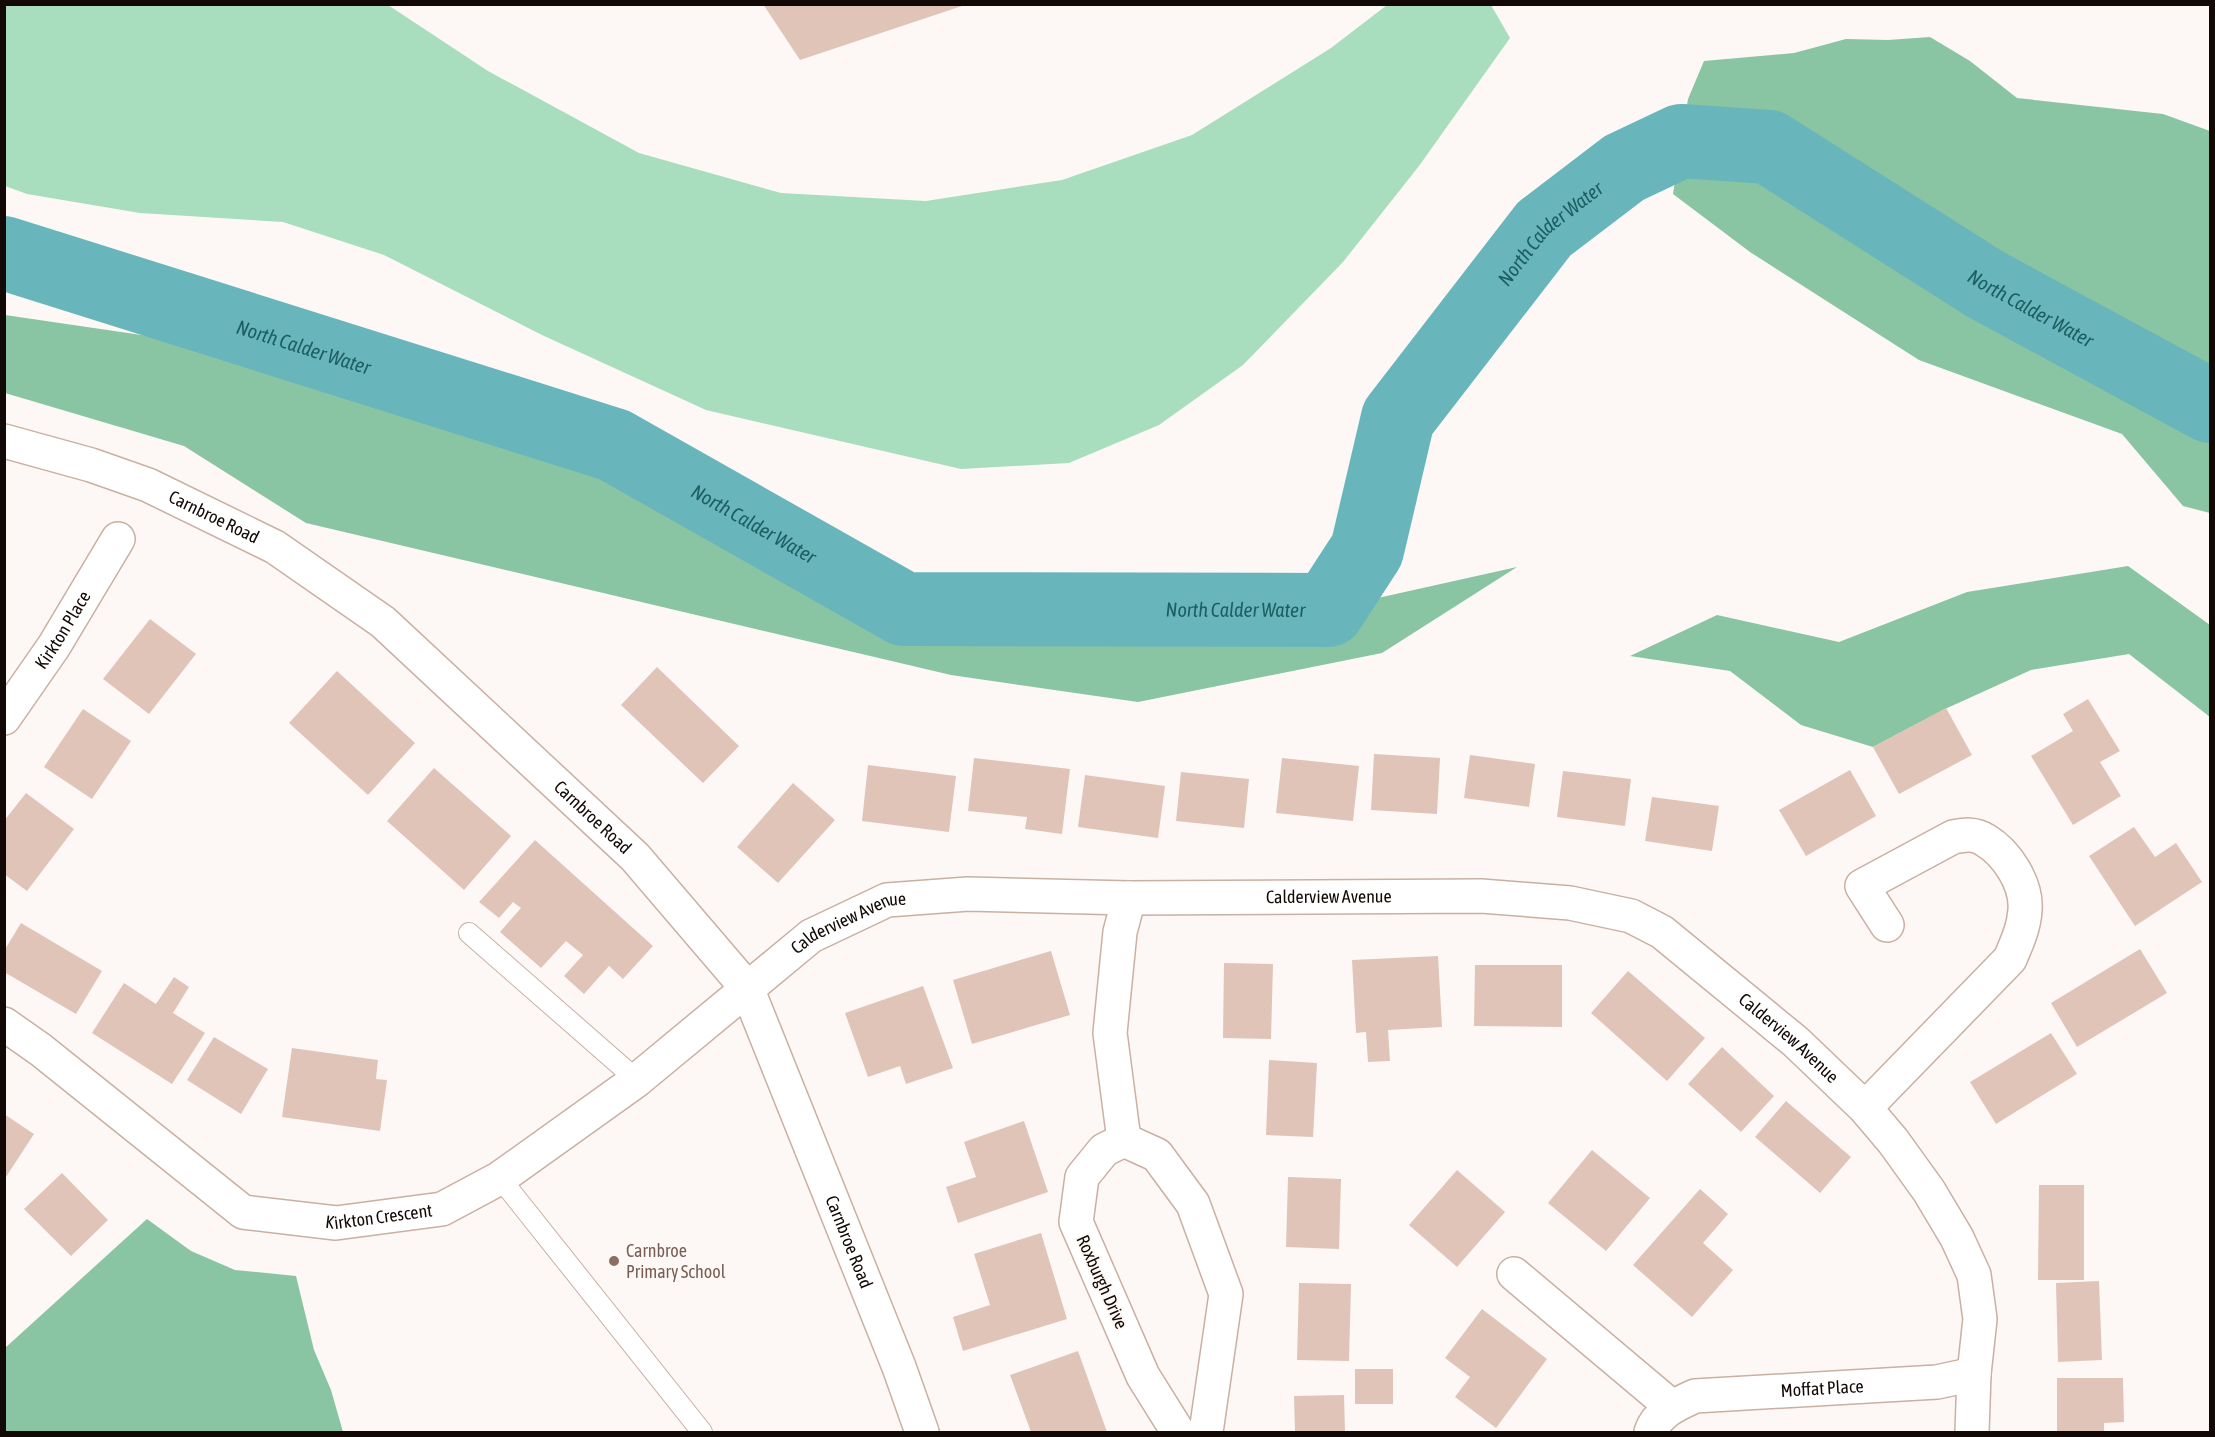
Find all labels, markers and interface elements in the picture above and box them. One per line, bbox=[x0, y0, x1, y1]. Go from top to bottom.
water label: North Calder Water bbox=[1493, 176, 1608, 290]
water label: North Calder Water bbox=[1964, 264, 2098, 352]
water label: North Calder Water bbox=[234, 315, 375, 379]
water label: North Calder Water bbox=[688, 479, 821, 568]
street label: Carnbroe Road bbox=[166, 486, 263, 548]
street label: Kirkton Place bbox=[30, 587, 95, 673]
water label: North Calder Water bbox=[1166, 598, 1306, 621]
street label: Carnbroe Road bbox=[550, 776, 636, 858]
street label: Calderview Avenue bbox=[1266, 886, 1392, 907]
street label: Calderview Avenue bbox=[787, 888, 907, 958]
street label: Calderview Avenue bbox=[1735, 988, 1843, 1087]
street label: Carnbroe Road bbox=[821, 1192, 877, 1291]
street label: Kirkton Crescent bbox=[324, 1199, 433, 1233]
street label: Roxburgh Drive bbox=[1072, 1232, 1132, 1332]
place label: Carnbroe Primary School bbox=[626, 1240, 726, 1282]
marker: Carnbroe Primary School bbox=[607, 1254, 621, 1268]
street label: Moffat Place bbox=[1780, 1375, 1864, 1401]

